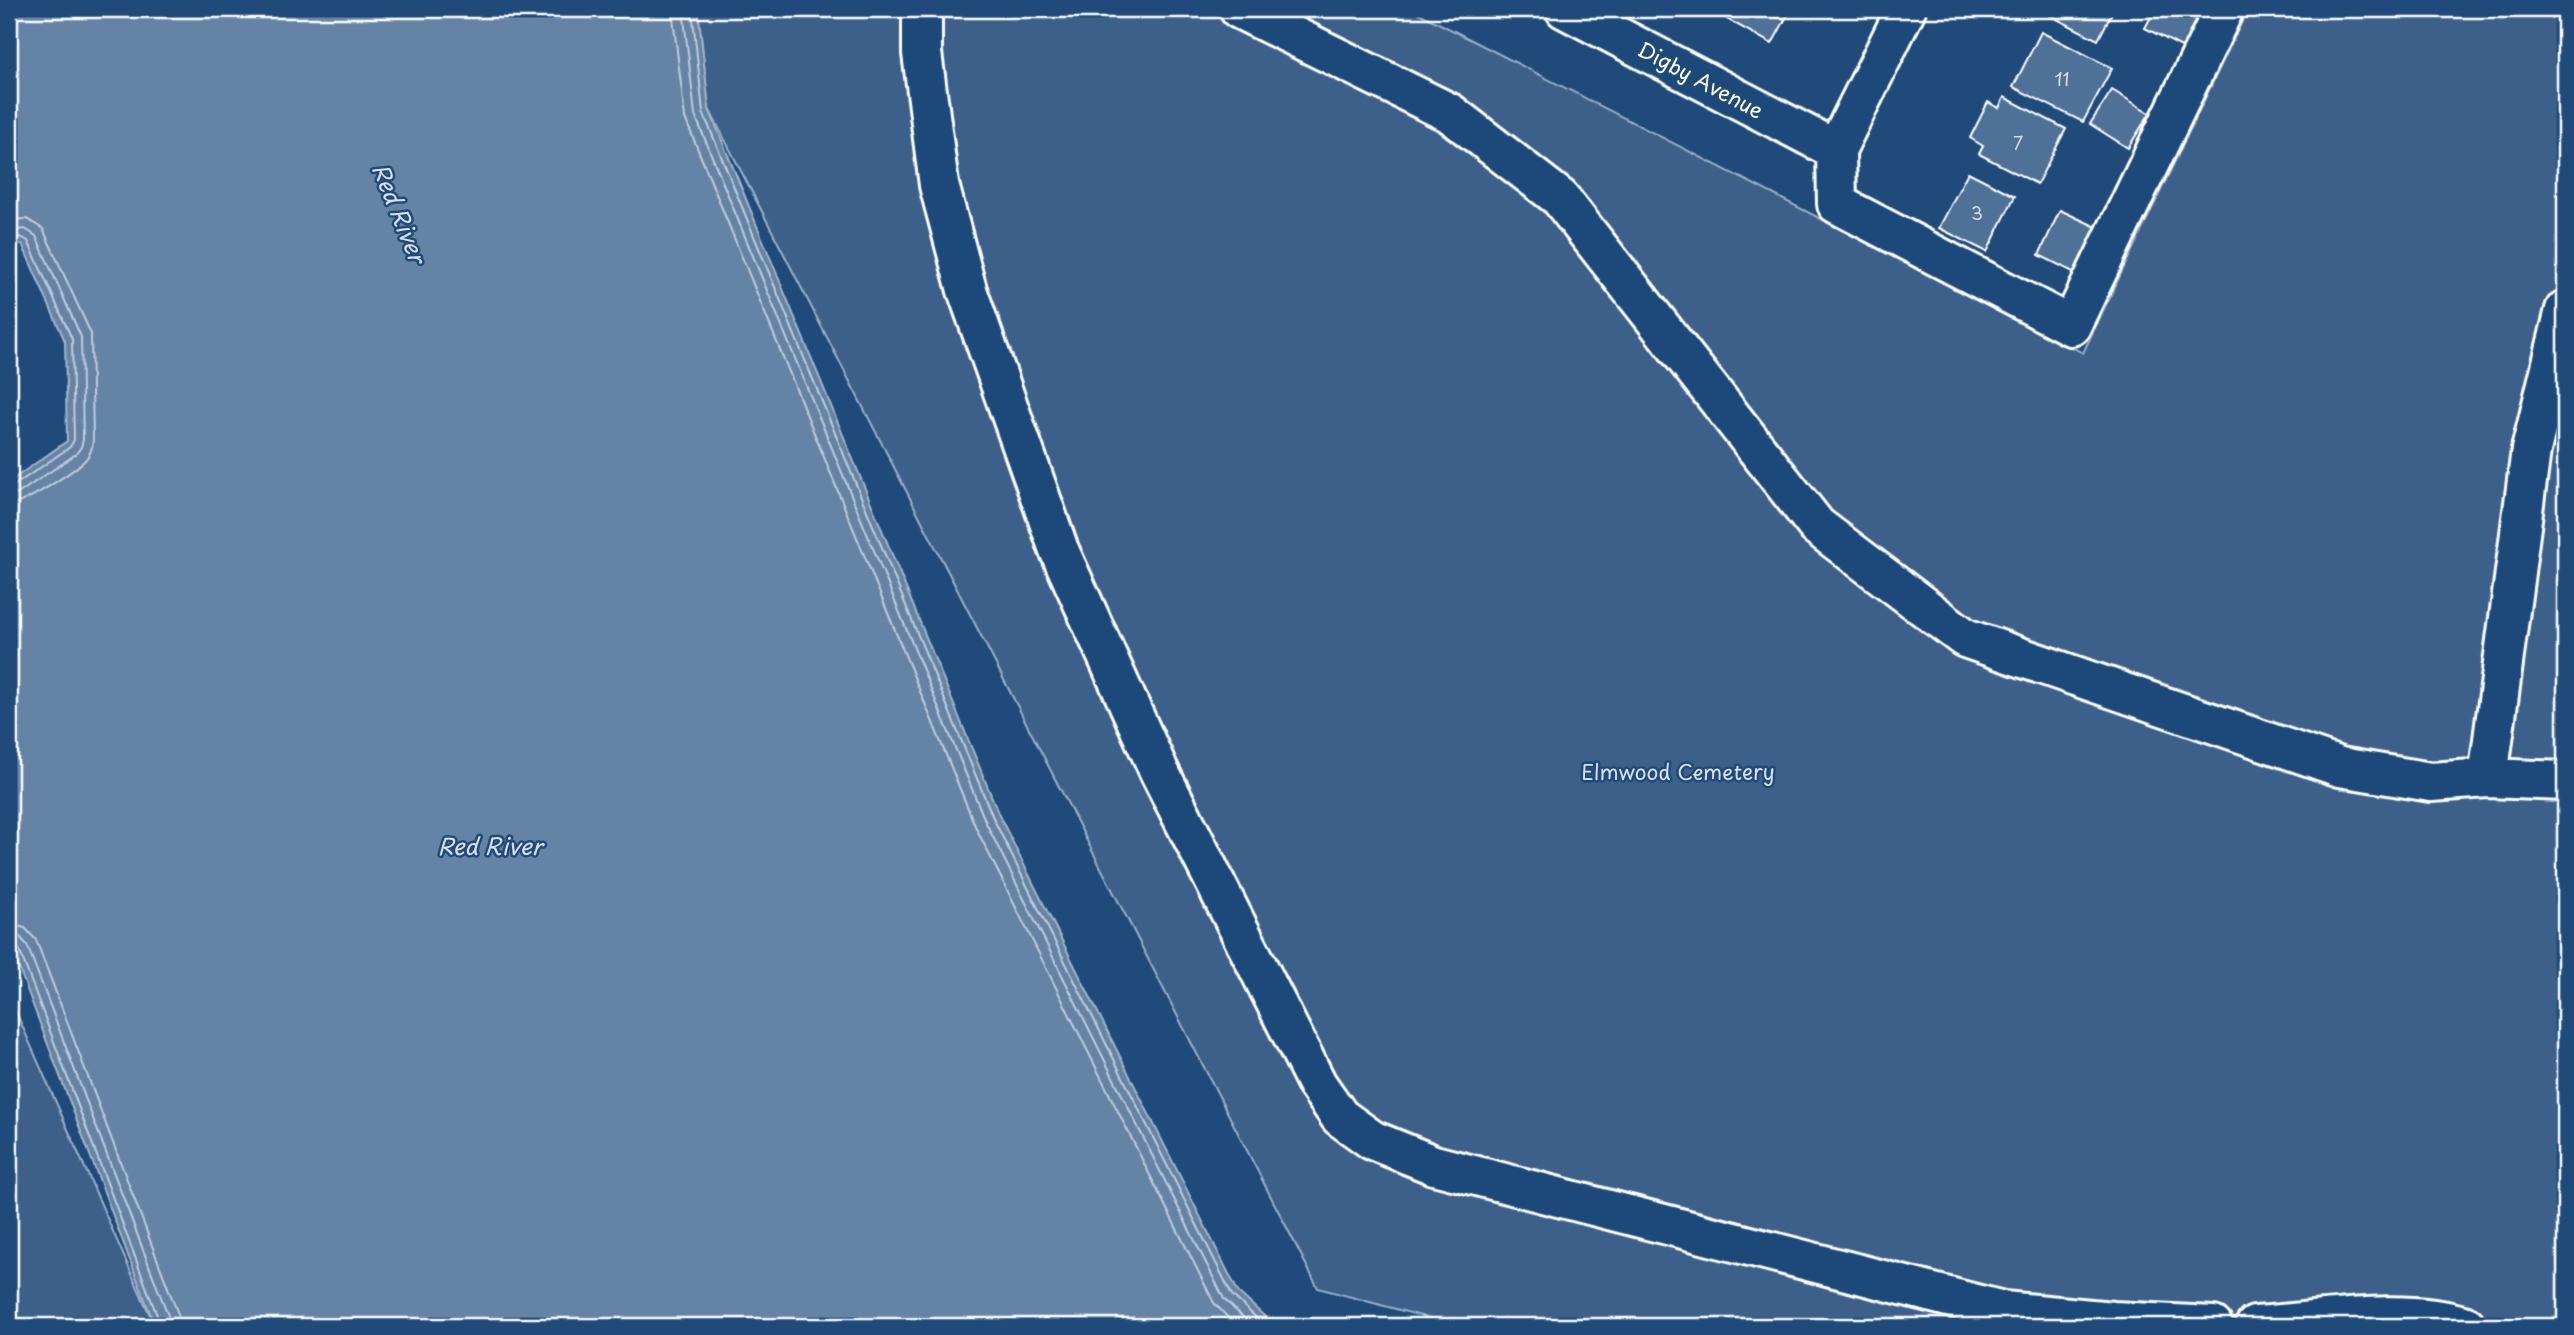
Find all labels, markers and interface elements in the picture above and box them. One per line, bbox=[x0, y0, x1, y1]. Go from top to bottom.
street label: Digby Avenue bbox=[1632, 32, 1770, 126]
house number: 11 bbox=[2054, 65, 2070, 92]
house number: 7 bbox=[2013, 129, 2023, 156]
water label: Red River bbox=[364, 158, 437, 271]
house number: 3 bbox=[1971, 199, 1983, 226]
park label: Elmwood Cemetery bbox=[1581, 755, 1775, 787]
water label: Red River bbox=[438, 828, 546, 863]

